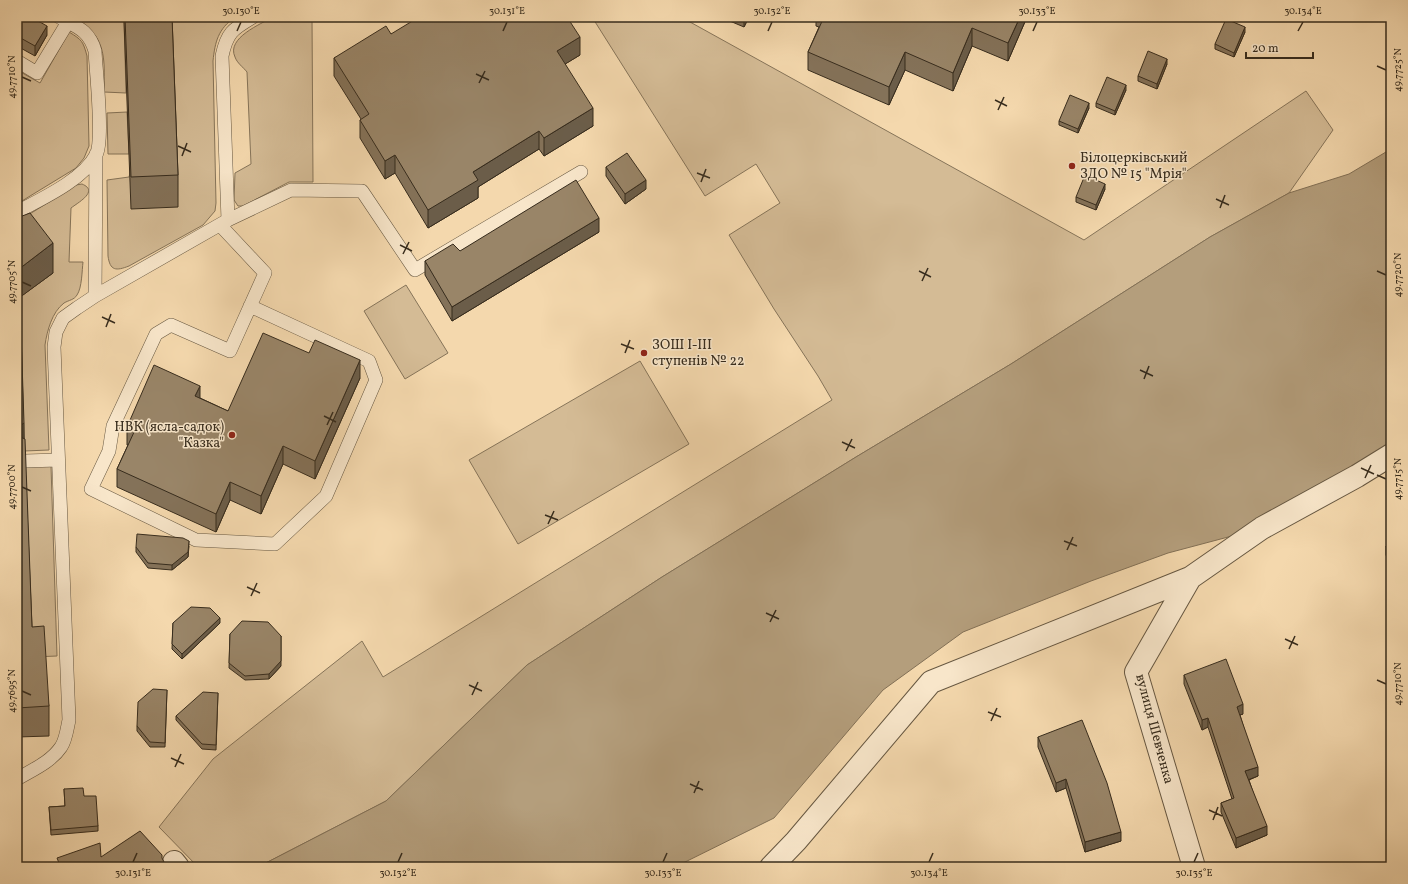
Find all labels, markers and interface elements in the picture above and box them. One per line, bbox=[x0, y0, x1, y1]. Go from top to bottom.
text: 30.130°E bbox=[222, 4, 260, 18]
text: 30.131°E bbox=[489, 4, 525, 18]
text: 30.132°E bbox=[753, 4, 791, 18]
text: 30.133°E bbox=[1018, 4, 1056, 18]
text: 30.134°E bbox=[1284, 4, 1322, 18]
scale bar bbox=[1246, 34, 1313, 60]
text: 20 m bbox=[1252, 41, 1279, 57]
text: 49.7725°N bbox=[1391, 47, 1405, 92]
text: 49.7710°N bbox=[5, 55, 19, 99]
place label: Білоцерківський ЗДО № 15 "Мрія" bbox=[1080, 149, 1188, 184]
marker: Білоцерківський ЗДО № 15 "Мрія" bbox=[1067, 161, 1077, 171]
text: 49.7720°N bbox=[1391, 252, 1405, 297]
text: 49.7705°N bbox=[5, 259, 19, 304]
place label: ЗОШ І-ІІІ ступенів № 22 bbox=[652, 336, 745, 371]
marker: ЗОШ І-ІІІ ступенів № 22 bbox=[639, 348, 649, 358]
place label: НВК (ясла-садок) "Казка" bbox=[114, 418, 224, 453]
marker: НВК (ясла-садок) "Казка" bbox=[227, 430, 237, 440]
text: 49.7715°N bbox=[1391, 457, 1405, 500]
text: 49.7700°N bbox=[5, 464, 19, 510]
text: 49.7710°N bbox=[1391, 662, 1405, 706]
text: 49.7695°N bbox=[5, 668, 19, 713]
street label: вулиця Шевченка bbox=[1130, 672, 1178, 786]
text: 30.131°E bbox=[115, 866, 151, 880]
text: 30.132°E bbox=[379, 866, 417, 880]
text: 30.133°E bbox=[644, 866, 682, 880]
text: 30.134°E bbox=[910, 866, 948, 880]
text: 30.135°E bbox=[1176, 866, 1212, 880]

